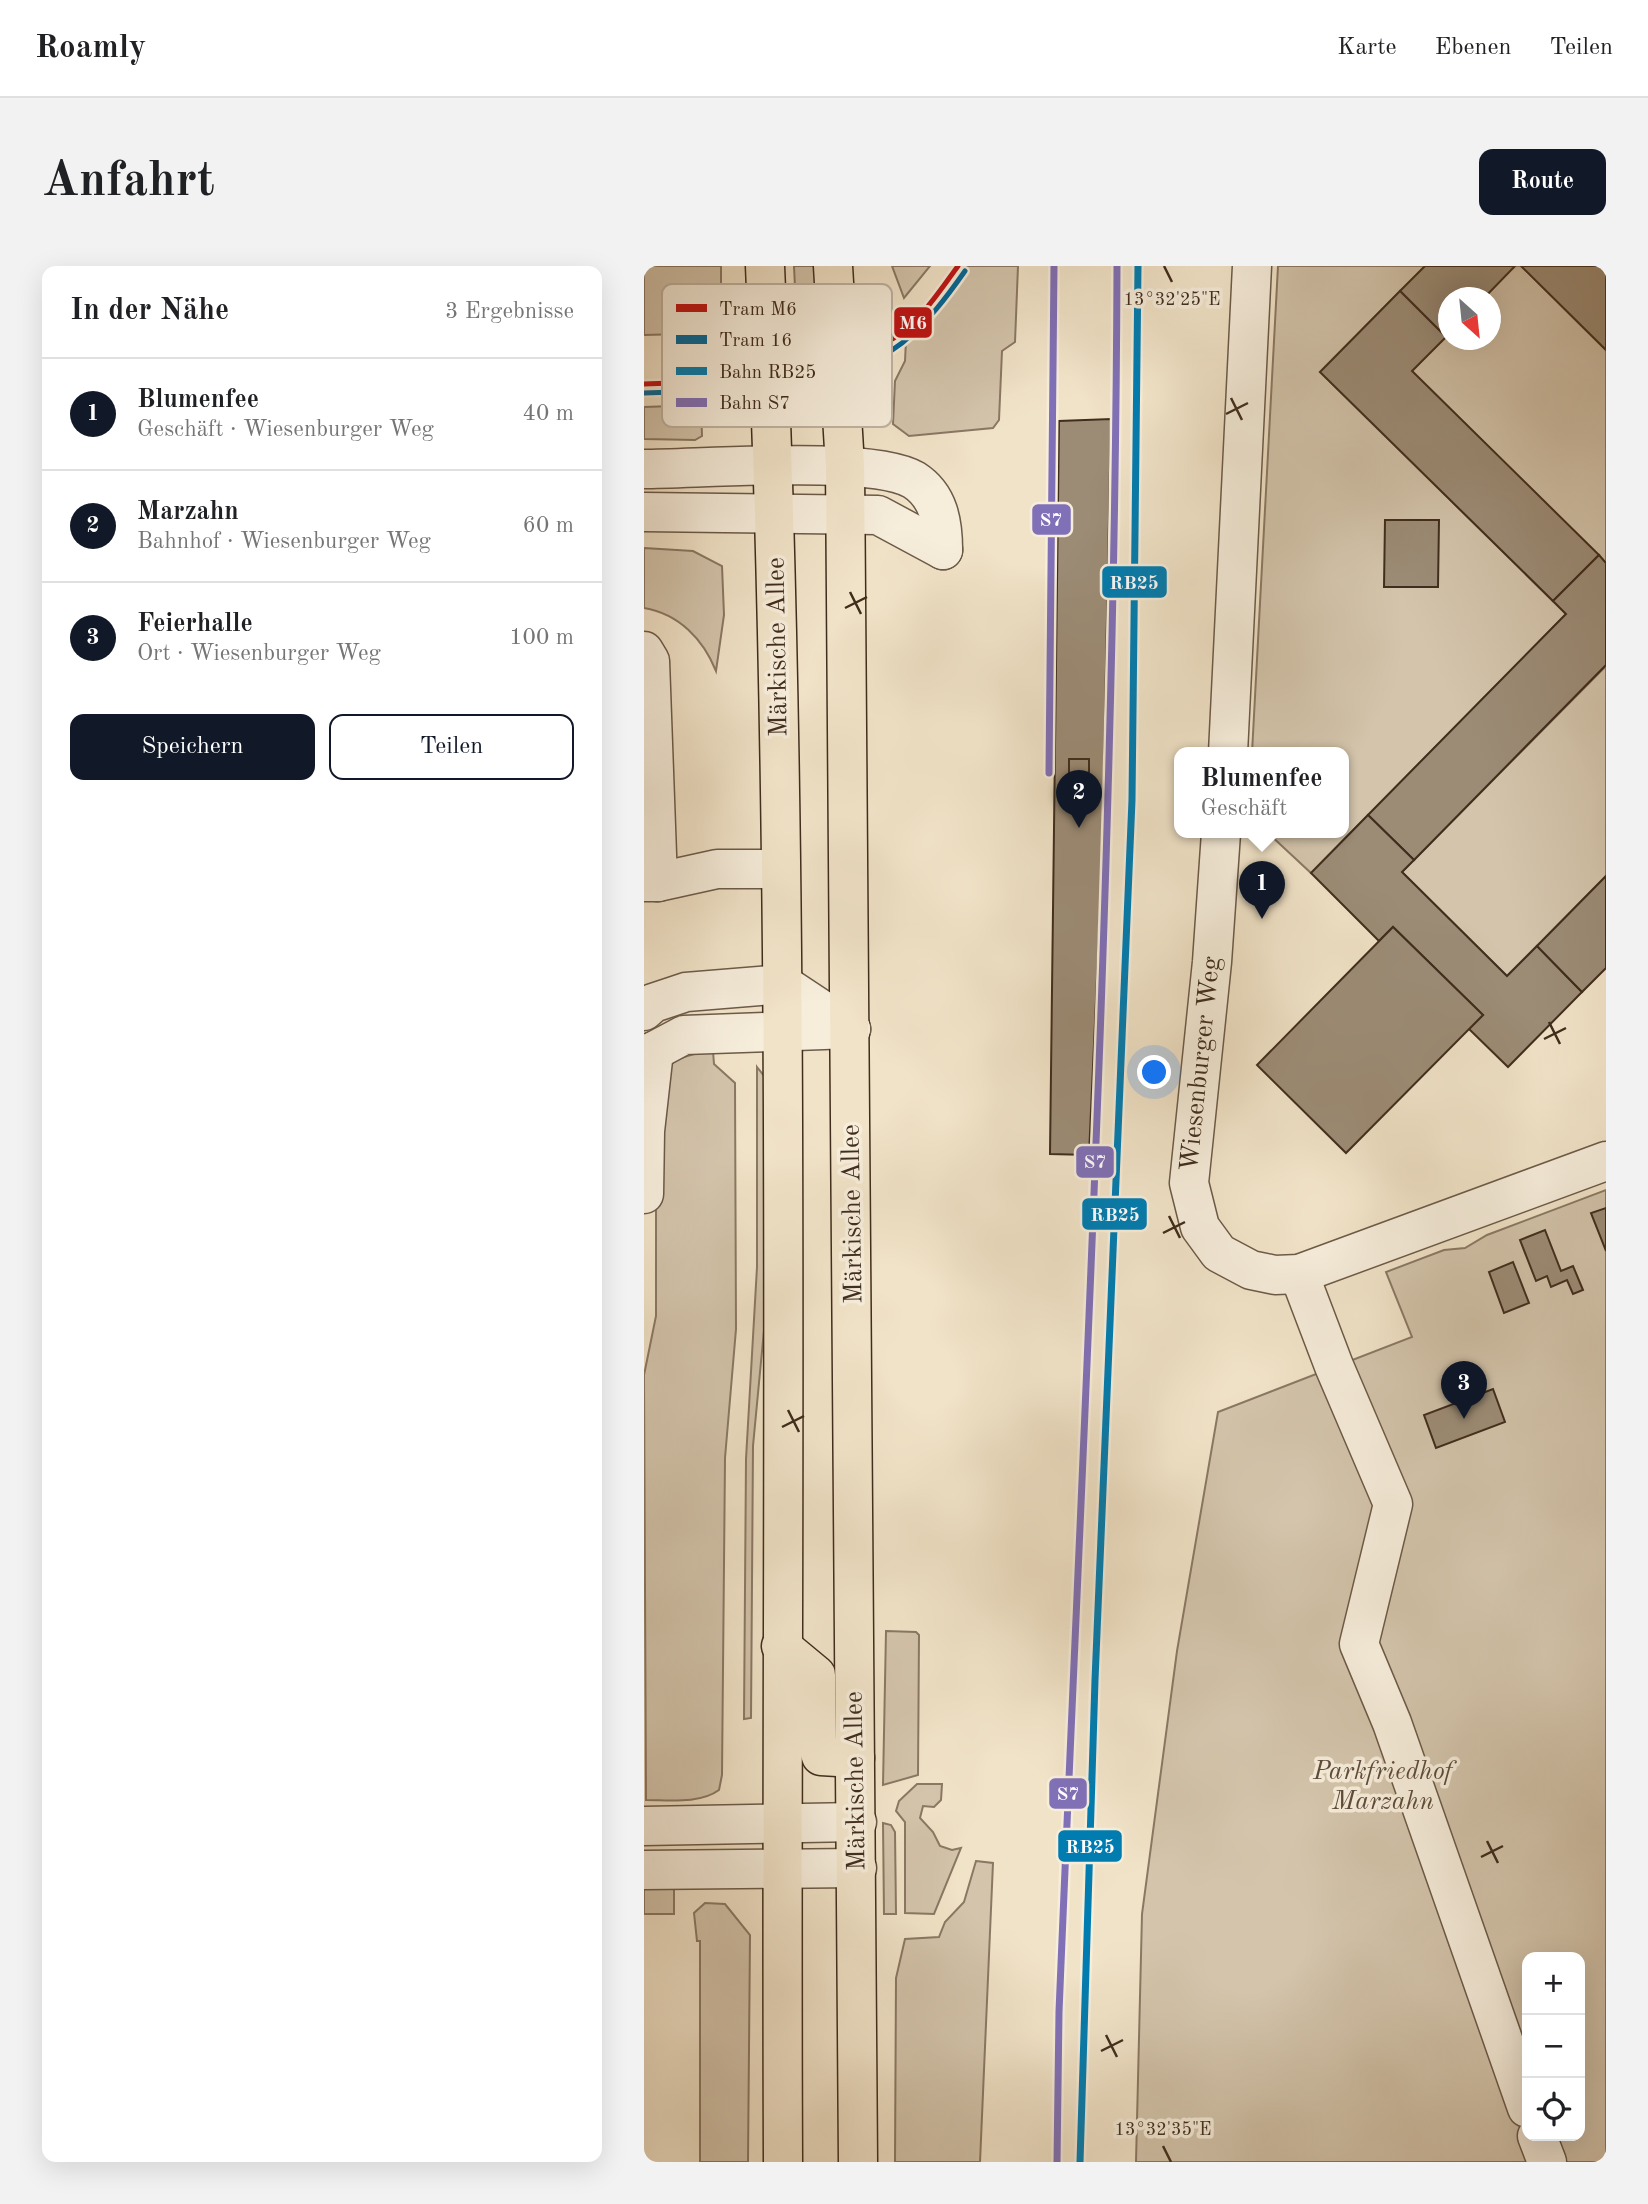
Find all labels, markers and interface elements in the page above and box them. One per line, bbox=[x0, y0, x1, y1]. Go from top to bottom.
text: Roamly bbox=[35, 32, 146, 65]
text: Karte bbox=[1337, 36, 1397, 60]
text: Ebenen bbox=[1435, 36, 1511, 60]
text: Teilen bbox=[1549, 36, 1613, 60]
button: Route bbox=[1479, 149, 1606, 215]
text: Anfahrt bbox=[42, 158, 215, 207]
legend bbox=[662, 284, 892, 427]
north arrow bbox=[1438, 287, 1501, 350]
text: 13°32'25"E bbox=[1124, 291, 1220, 309]
text: In der Nähe bbox=[70, 296, 229, 326]
text: 3 Ergebnisse bbox=[445, 300, 574, 323]
text: Tram M6 bbox=[719, 301, 797, 320]
line badge: M6 bbox=[893, 306, 933, 339]
text: M6 bbox=[899, 315, 927, 334]
text: Tram 16 bbox=[719, 332, 792, 351]
text: Bahn RB25 bbox=[719, 364, 816, 383]
text: Blumenfee bbox=[137, 387, 259, 413]
text: Bahn S7 bbox=[719, 395, 790, 414]
text: 1 bbox=[86, 402, 100, 425]
text: 40 m bbox=[523, 402, 574, 425]
text: Geschäft · Wiesenburger Weg bbox=[137, 418, 434, 441]
text: Marzahn bbox=[137, 499, 239, 525]
line badge: S7 bbox=[1031, 503, 1072, 536]
text: S7 bbox=[1040, 512, 1062, 531]
text: 2 bbox=[86, 514, 100, 537]
text: 60 m bbox=[523, 514, 574, 537]
text: Bahnhof · Wiesenburger Weg bbox=[137, 530, 431, 553]
street label: Märkische Allee bbox=[763, 557, 793, 737]
line badge: RB25 bbox=[1101, 565, 1168, 599]
text: RB25 bbox=[1109, 575, 1159, 594]
text: Feierhalle bbox=[137, 611, 253, 637]
text: 3 bbox=[86, 626, 100, 649]
text: 100 m bbox=[509, 626, 574, 649]
text: Ort · Wiesenburger Weg bbox=[137, 642, 381, 665]
button: Speichern bbox=[70, 714, 315, 780]
button: Teilen bbox=[329, 714, 574, 780]
popup bbox=[1174, 747, 1349, 838]
text: Blumenfee bbox=[1201, 766, 1322, 792]
pin: 2 bbox=[1056, 770, 1102, 828]
text: Geschäft bbox=[1201, 797, 1287, 820]
pin: 1 bbox=[1239, 861, 1285, 919]
street label: Wiesenburger Weg bbox=[1177, 955, 1225, 1173]
your location bbox=[1137, 1055, 1171, 1089]
street label: Märkische Allee bbox=[838, 1124, 868, 1304]
line badge: S7 bbox=[1075, 1145, 1115, 1179]
text: S7 bbox=[1084, 1154, 1106, 1173]
line badge: RB25 bbox=[1081, 1197, 1148, 1231]
text: RB25 bbox=[1090, 1207, 1140, 1226]
pin: 3 bbox=[1441, 1361, 1487, 1419]
street label: Märkische Allee bbox=[841, 1691, 871, 1871]
park label: Parkfriedhof Marzahn bbox=[1312, 1759, 1458, 1815]
line badge: S7 bbox=[1048, 1777, 1088, 1810]
text: S7 bbox=[1057, 1786, 1079, 1805]
line badge: RB25 bbox=[1057, 1829, 1123, 1863]
text: RB25 bbox=[1065, 1839, 1115, 1858]
map controls bbox=[1522, 1952, 1585, 2141]
button: + bbox=[1522, 1952, 1585, 2015]
button: − bbox=[1522, 2015, 1585, 2078]
button: locate bbox=[1522, 2078, 1585, 2141]
text: 13°32'35"E bbox=[1115, 2121, 1211, 2139]

